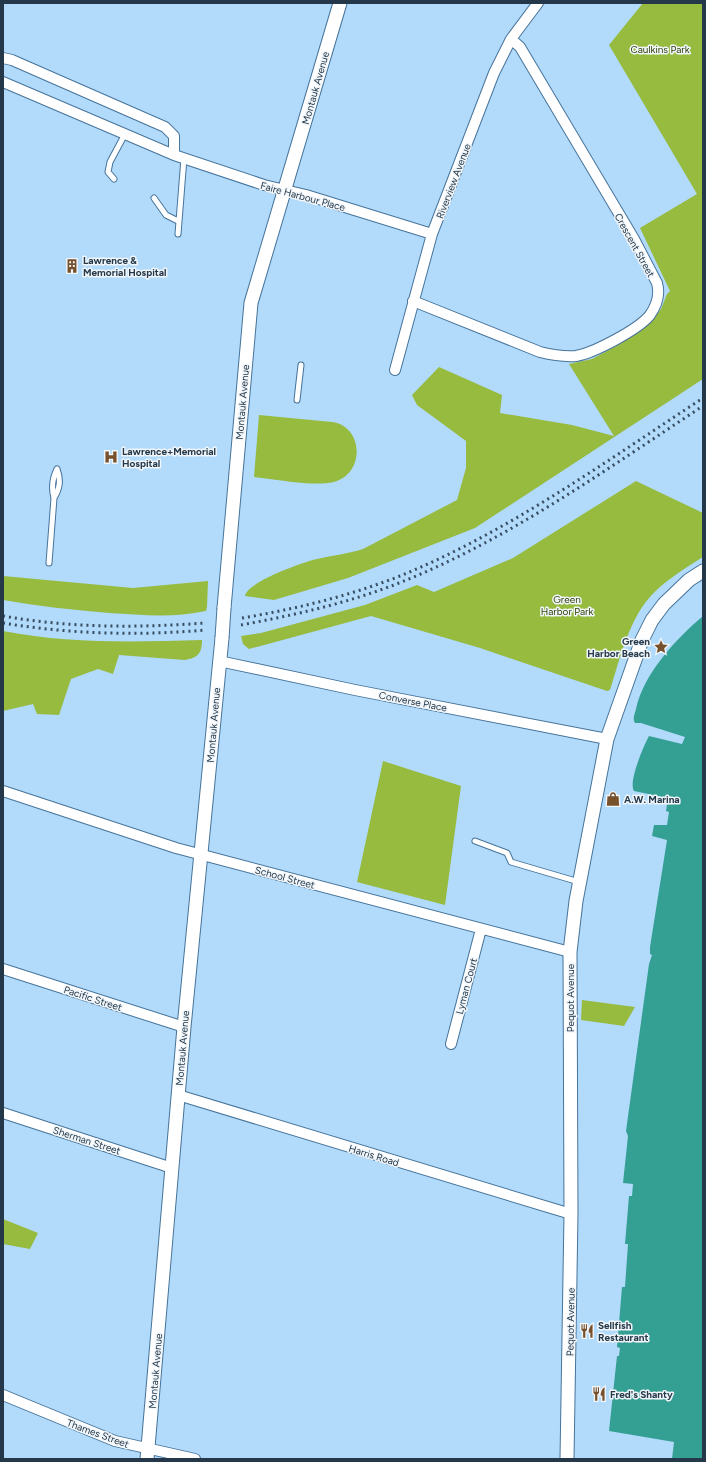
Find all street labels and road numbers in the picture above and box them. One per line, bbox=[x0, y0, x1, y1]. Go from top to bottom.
street label: Montauk Avenue bbox=[299, 50, 332, 126]
street label: Riverview Avenue bbox=[433, 141, 474, 221]
street label: Faire Harbour Place bbox=[259, 179, 347, 214]
street label: Crescent Street bbox=[612, 211, 658, 280]
street label: Montauk Avenue bbox=[233, 363, 252, 440]
street label: Montauk Avenue bbox=[204, 686, 223, 763]
street label: Converse Place bbox=[378, 689, 449, 715]
street label: School Street bbox=[254, 863, 316, 892]
street label: Lyman Court bbox=[453, 956, 480, 1016]
street label: Pequot Avenue bbox=[564, 963, 577, 1032]
street label: Pacific Street bbox=[62, 983, 124, 1014]
street label: Montauk Avenue bbox=[173, 1009, 192, 1086]
street label: Sherman Street bbox=[51, 1123, 122, 1158]
street label: Harris Road bbox=[347, 1142, 401, 1169]
street label: Pequot Avenue bbox=[563, 1287, 578, 1356]
street label: Montauk Avenue bbox=[146, 1332, 165, 1409]
street label: Thames Street bbox=[65, 1416, 131, 1451]

